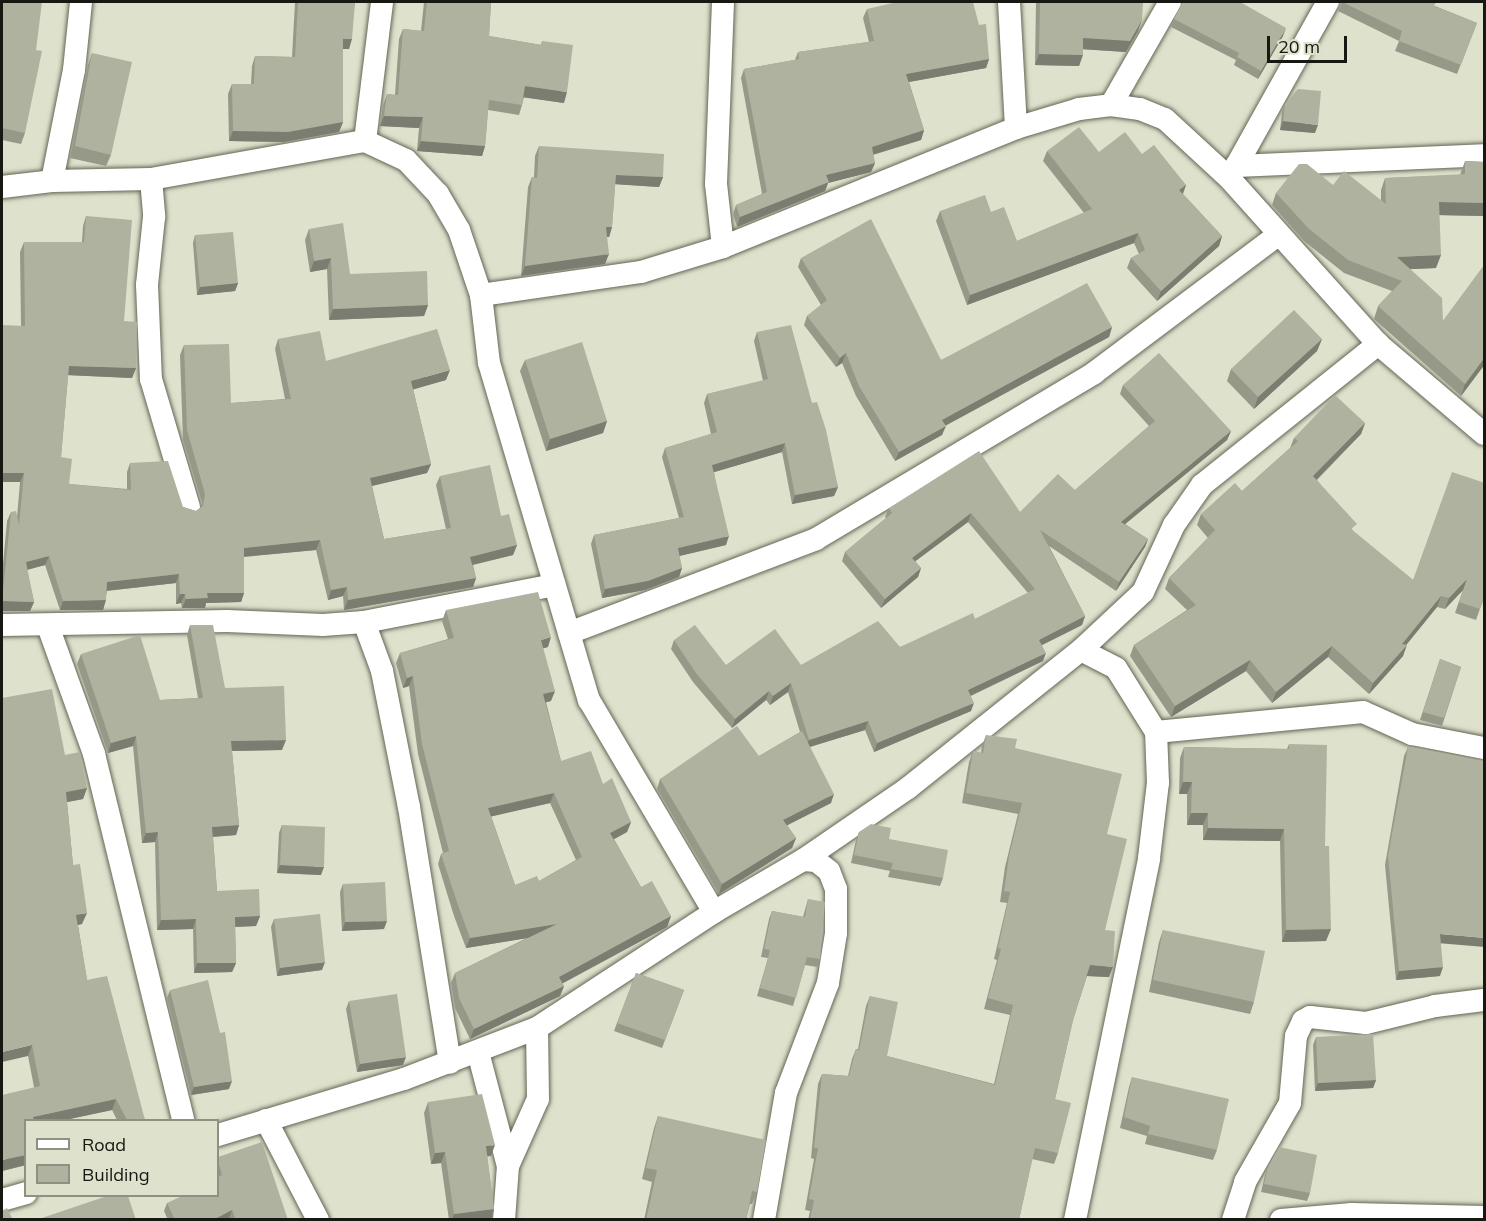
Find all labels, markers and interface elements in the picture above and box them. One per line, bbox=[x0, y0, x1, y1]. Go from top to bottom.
scale bar bbox=[1270, 24, 1350, 62]
text: 20 m bbox=[1278, 35, 1320, 58]
legend bbox=[24, 1119, 219, 1197]
text: Road bbox=[82, 1133, 126, 1156]
text: Building bbox=[82, 1163, 150, 1186]

